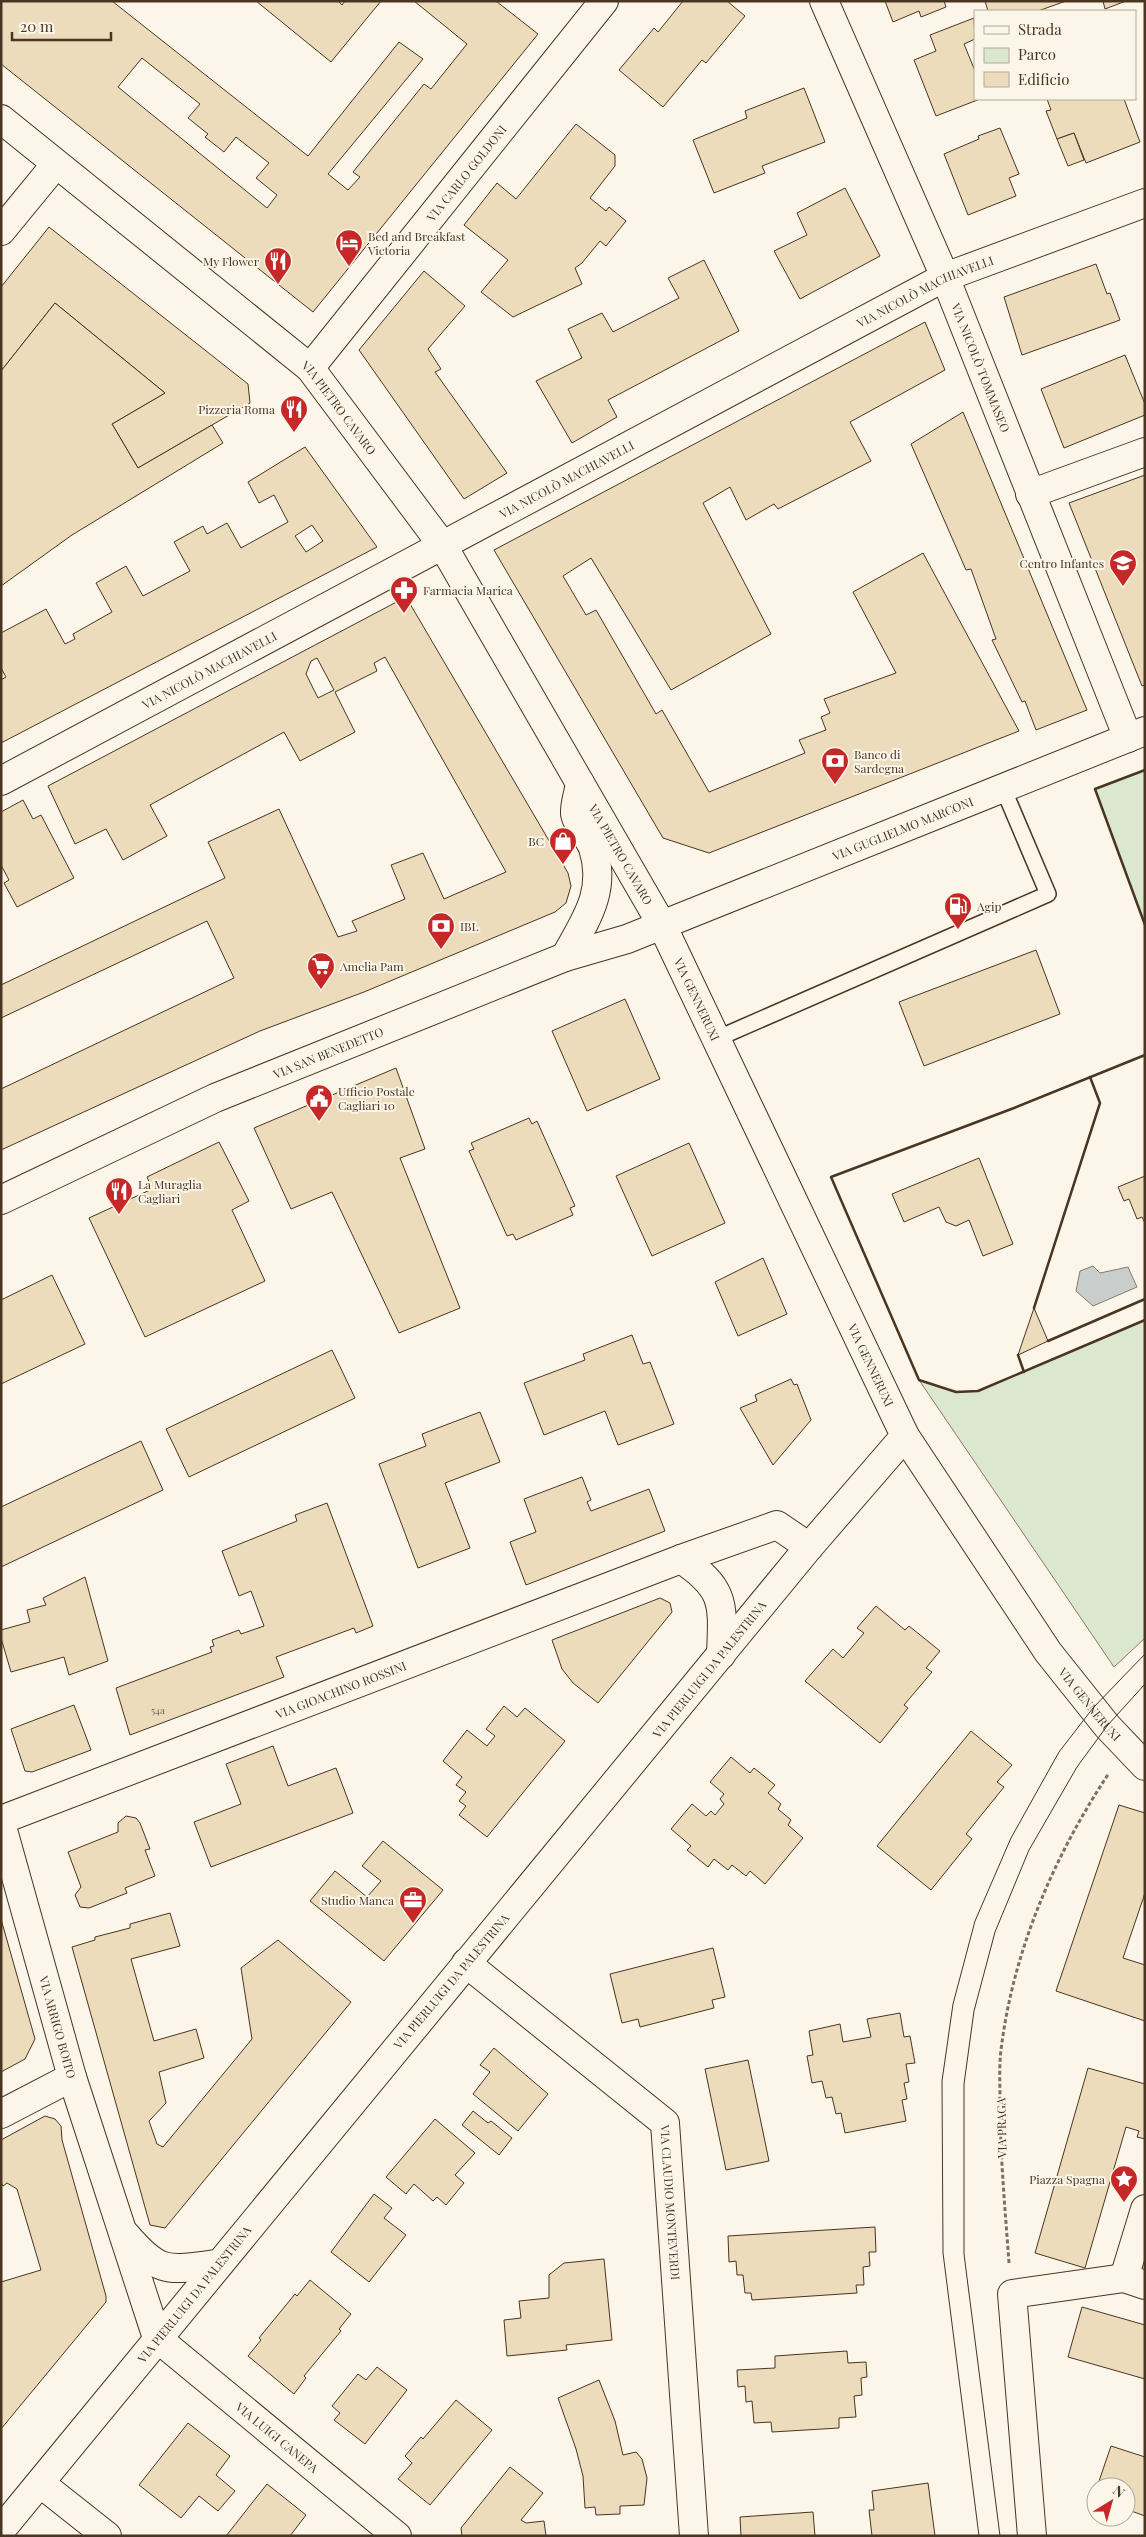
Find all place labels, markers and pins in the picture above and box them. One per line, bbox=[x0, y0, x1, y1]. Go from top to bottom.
hotel icon: Bed and Breakfast Victoria bbox=[334, 228, 364, 267]
place label: Bed and Breakfast Victoria bbox=[367, 228, 466, 258]
restaurant icon: My Flower bbox=[263, 246, 293, 285]
place label: My Flower bbox=[203, 253, 260, 269]
restaurant icon: Pizzeria Roma bbox=[279, 394, 309, 433]
place label: Pizzeria Roma bbox=[198, 401, 275, 417]
school or university icon: Centro Infantes bbox=[1108, 548, 1138, 587]
place label: Centro Infantes bbox=[1020, 555, 1104, 571]
pharmacy icon: Farmacia Marica bbox=[389, 575, 419, 614]
place label: Farmacia Marica bbox=[423, 582, 513, 598]
bank icon: Banco di Sardegna bbox=[820, 746, 850, 785]
place label: Banco di Sardegna bbox=[854, 746, 904, 776]
shop icon: BC bbox=[548, 826, 578, 865]
place label: BC bbox=[528, 833, 544, 849]
fuel station icon: Agip bbox=[943, 891, 973, 930]
place label: Agip bbox=[976, 898, 1001, 914]
bank icon: IBL bbox=[426, 911, 456, 950]
place label: IBL bbox=[460, 918, 479, 934]
supermarket icon: Amelia Pam bbox=[306, 951, 336, 990]
place label: Amelia Pam bbox=[339, 958, 404, 974]
public building icon: Ufficio Postale Cagliari 10 bbox=[304, 1083, 334, 1122]
place label: Ufficio Postale Cagliari 10 bbox=[338, 1083, 415, 1113]
restaurant icon: La Muraglia Cagliari bbox=[104, 1176, 134, 1215]
place label: La Muraglia Cagliari bbox=[138, 1176, 202, 1206]
office icon: Studio Manca bbox=[398, 1885, 428, 1924]
place label: Studio Manca bbox=[321, 1892, 394, 1908]
place icon: Piazza Spagna bbox=[1109, 2164, 1139, 2203]
place label: Piazza Spagna bbox=[1029, 2171, 1105, 2187]

